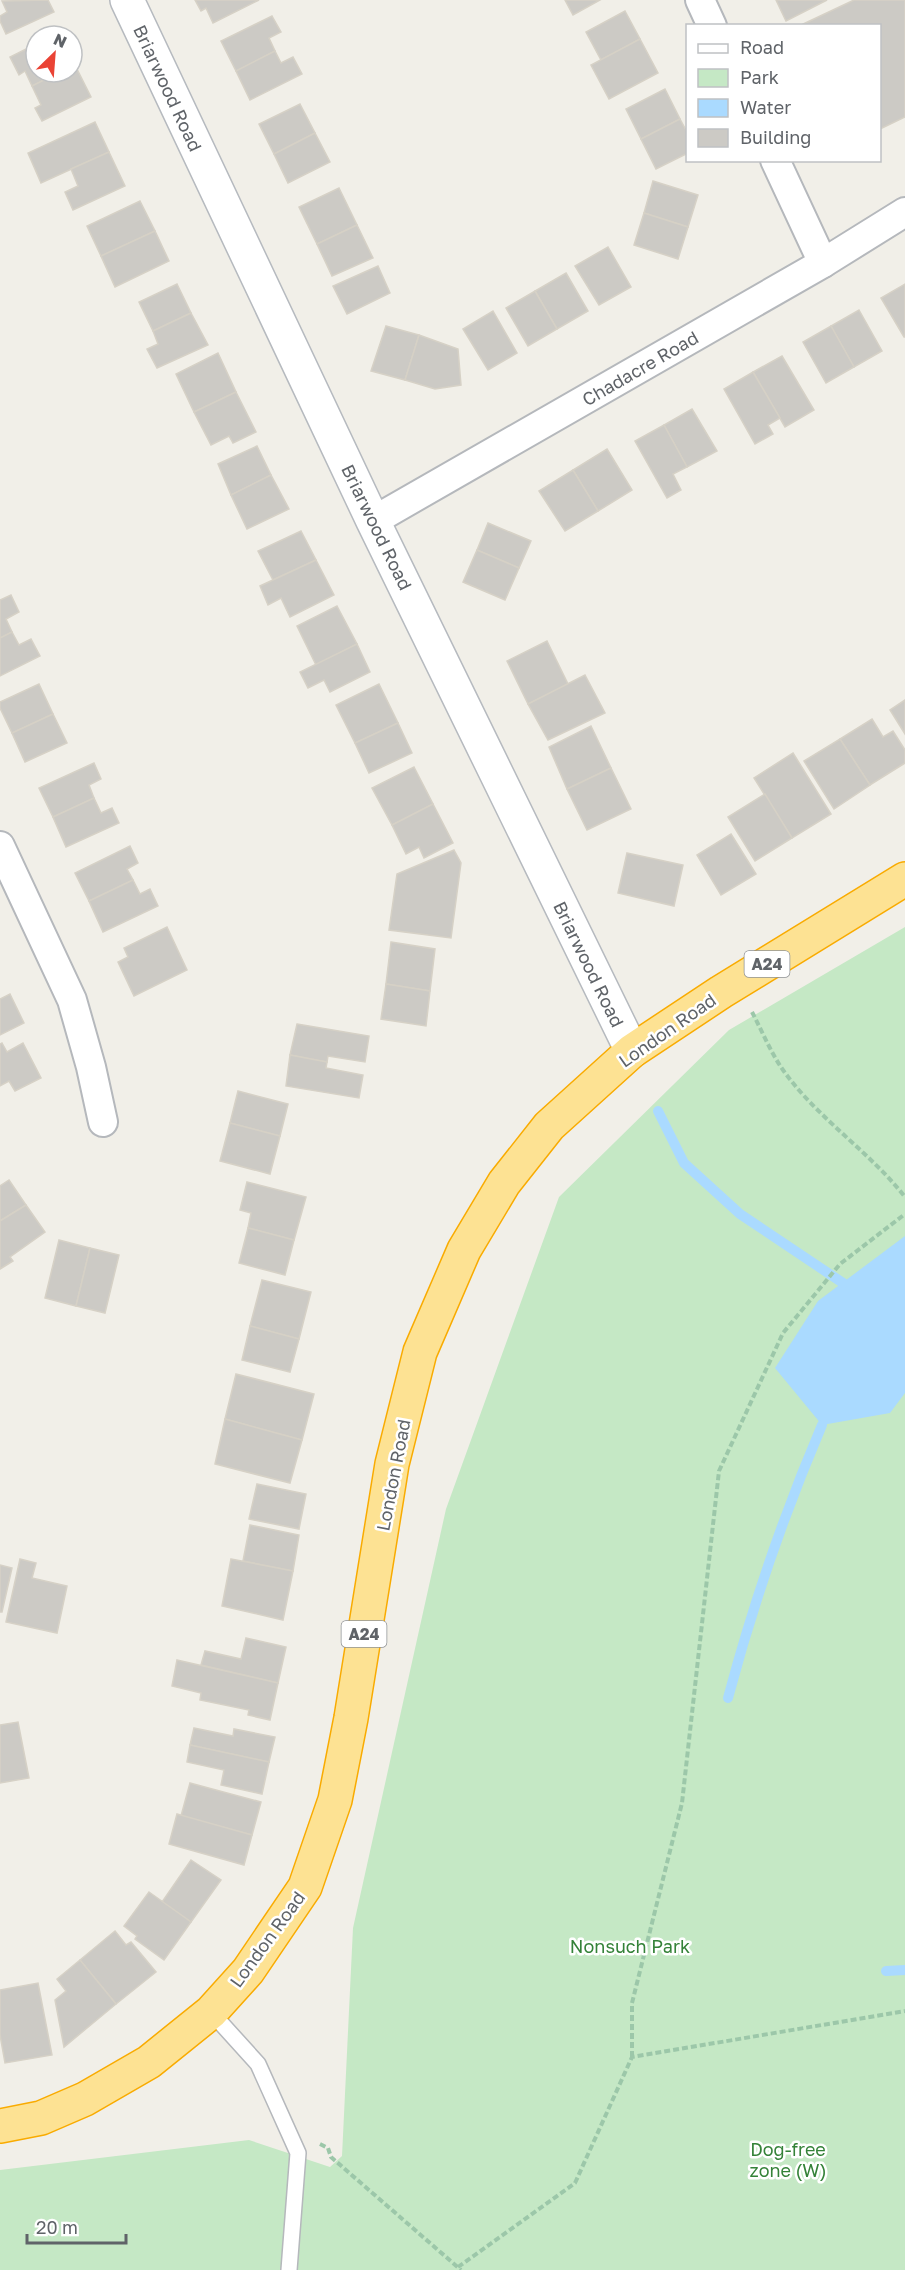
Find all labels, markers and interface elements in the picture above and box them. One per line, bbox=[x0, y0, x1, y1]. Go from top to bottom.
street label: Briarwood Road bbox=[129, 21, 207, 155]
north arrow bbox=[24, 24, 84, 84]
legend bbox=[686, 24, 881, 162]
text: N bbox=[51, 29, 70, 52]
text: Road bbox=[740, 36, 784, 58]
text: Park bbox=[740, 66, 779, 88]
text: Water bbox=[740, 96, 791, 118]
text: Building bbox=[740, 126, 811, 148]
street label: Chadacre Road bbox=[578, 326, 702, 410]
street label: Briarwood Road bbox=[337, 461, 417, 593]
street label: Briarwood Road bbox=[549, 898, 629, 1030]
road number: A24 bbox=[744, 951, 789, 977]
street label: London Road bbox=[614, 988, 720, 1072]
street label: London Road bbox=[371, 1417, 415, 1533]
road number: A24 bbox=[342, 1621, 386, 1647]
street label: London Road bbox=[225, 1887, 309, 1991]
park label: Nonsuch Park bbox=[570, 1935, 690, 1957]
park label: Dog-free zone (W) bbox=[750, 2138, 826, 2181]
scale bar bbox=[27, 2207, 126, 2245]
text: 20 m bbox=[36, 2216, 78, 2238]

